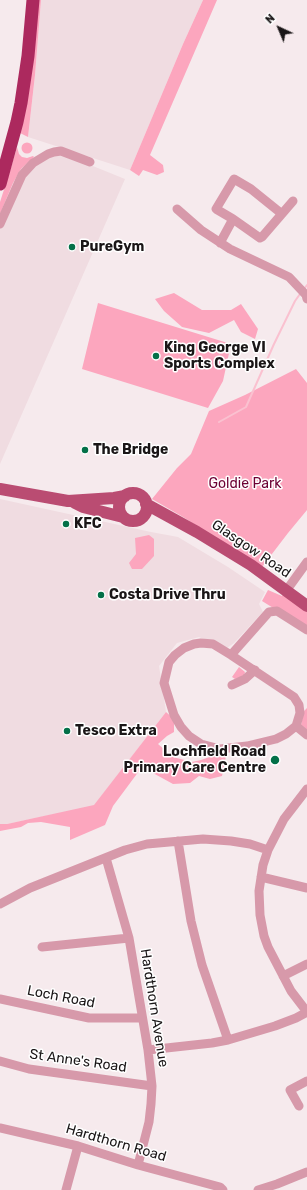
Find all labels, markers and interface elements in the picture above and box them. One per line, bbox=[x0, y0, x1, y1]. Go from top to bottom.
north arrow bbox=[259, 8, 299, 48]
text: N bbox=[263, 12, 278, 26]
place label: PureGym bbox=[80, 239, 144, 255]
marker: PureGym bbox=[67, 242, 77, 252]
place label: King George VI Sports Complex bbox=[164, 340, 275, 372]
marker: King George VI Sports Complex bbox=[151, 351, 161, 361]
place label: The Bridge bbox=[93, 442, 168, 458]
marker: The Bridge bbox=[80, 445, 90, 455]
park label: Goldie Park bbox=[208, 476, 282, 492]
place label: KFC bbox=[74, 516, 102, 532]
street label: Glasgow Road bbox=[208, 516, 294, 582]
marker: KFC bbox=[61, 519, 71, 529]
place label: Costa Drive Thru bbox=[109, 587, 226, 603]
marker: Costa Drive Thru bbox=[96, 590, 106, 600]
place label: Tesco Extra bbox=[75, 723, 157, 739]
marker: Tesco Extra bbox=[62, 726, 72, 736]
place label: Lochfield Road Primary Care Centre bbox=[124, 744, 266, 776]
marker: Lochfield Road Primary Care Centre bbox=[269, 754, 281, 766]
street label: Hardthorn Avenue bbox=[136, 948, 172, 1068]
street label: Loch Road bbox=[26, 982, 96, 1012]
street label: St Anne's Road bbox=[28, 1046, 128, 1076]
street label: Hardthorn Road bbox=[64, 1121, 168, 1165]

